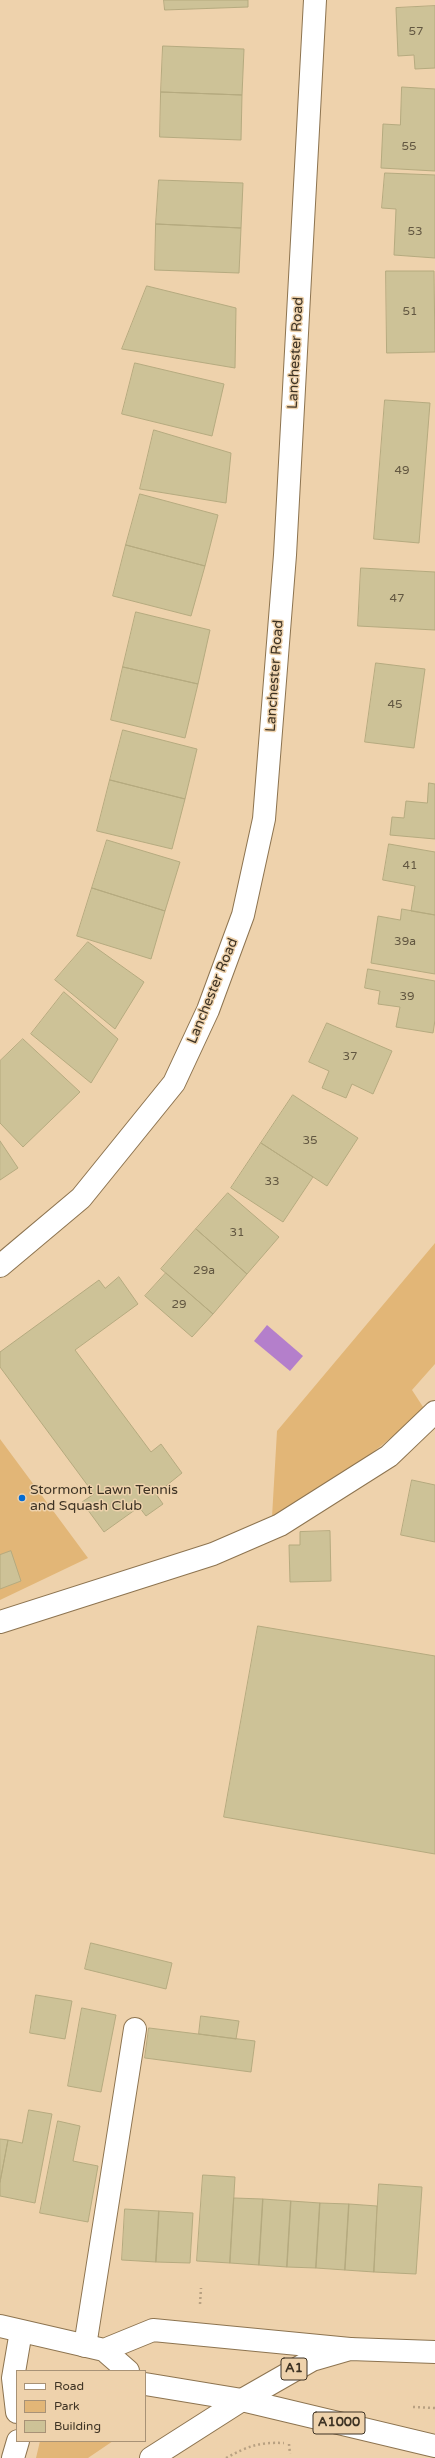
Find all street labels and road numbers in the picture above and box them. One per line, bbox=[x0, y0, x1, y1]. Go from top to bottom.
street label: Lanchester Road bbox=[285, 296, 307, 410]
street label: Lanchester Road bbox=[263, 619, 287, 733]
street label: Lanchester Road bbox=[184, 936, 242, 1046]
road number: A1 bbox=[281, 2358, 307, 2380]
road number: A1000 bbox=[313, 2412, 365, 2434]

